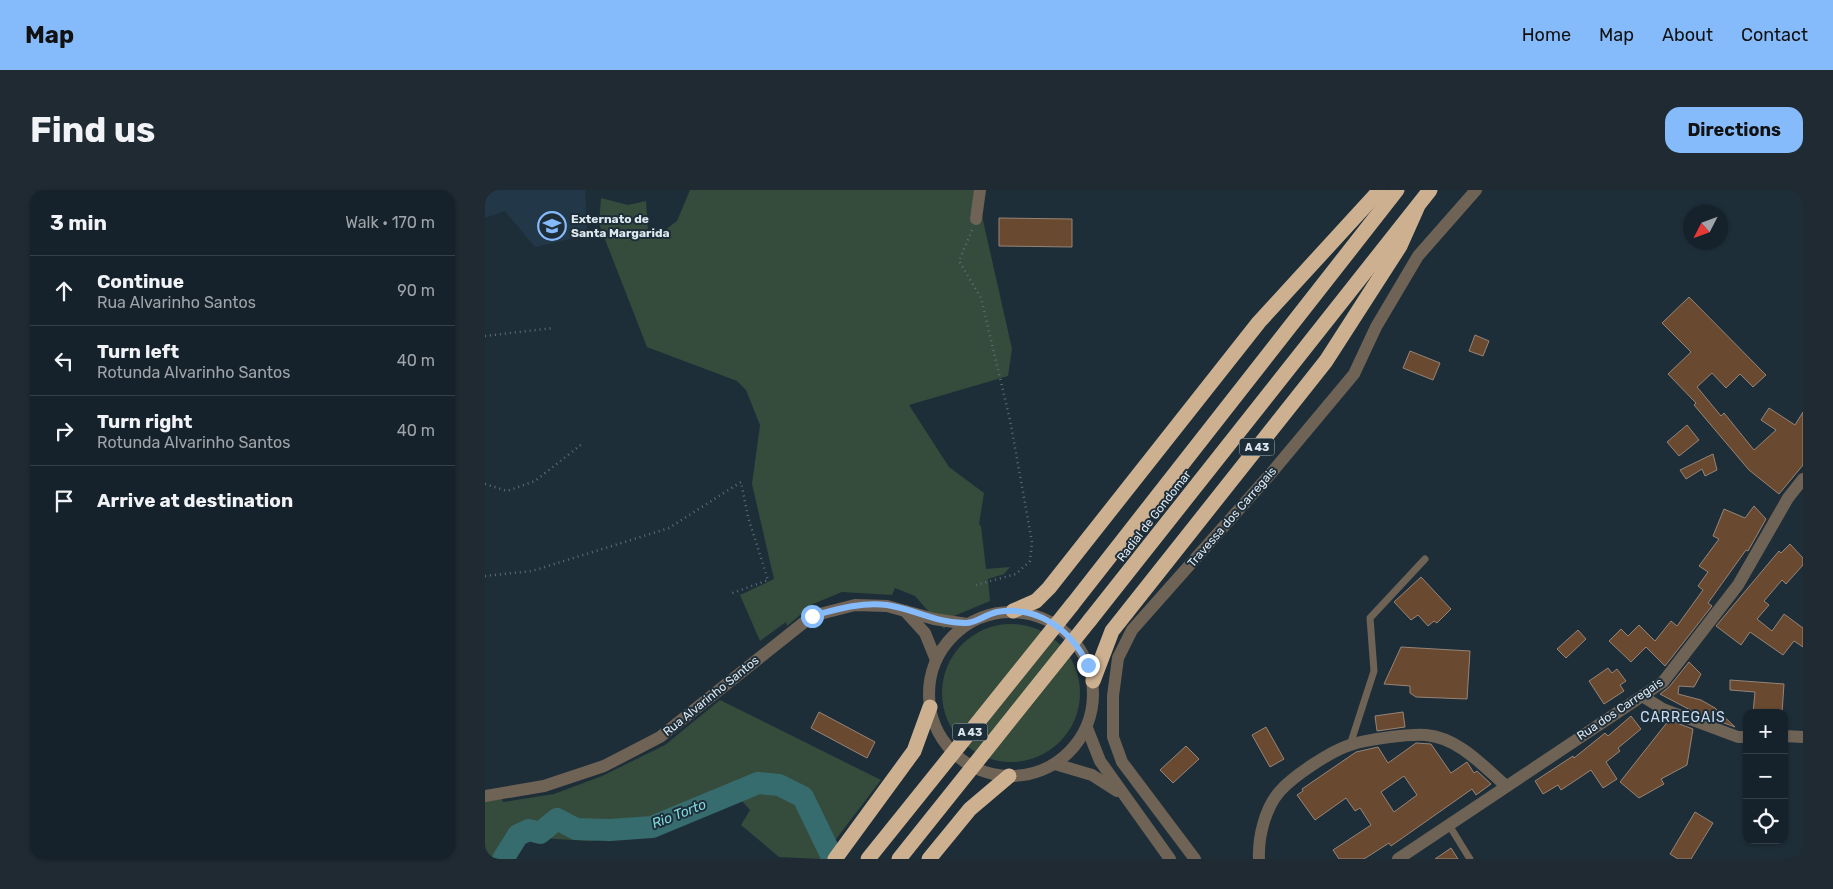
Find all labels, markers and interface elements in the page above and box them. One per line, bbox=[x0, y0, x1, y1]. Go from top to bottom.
text: Map bbox=[25, 21, 74, 49]
text: Home bbox=[1522, 24, 1571, 46]
text: Map bbox=[1599, 24, 1634, 46]
text: About bbox=[1662, 24, 1713, 46]
text: Contact bbox=[1741, 24, 1808, 46]
button: Directions bbox=[1665, 107, 1803, 153]
text: Find us bbox=[30, 109, 155, 151]
north arrow bbox=[1683, 205, 1728, 250]
text: 3 min bbox=[50, 210, 107, 235]
school or university icon: Externato de Santa Margarida bbox=[537, 211, 567, 241]
place label: Externato de Santa Margarida bbox=[571, 212, 670, 240]
text: Walk · 170 m bbox=[345, 213, 435, 232]
text: Continue bbox=[97, 270, 184, 293]
icon: ahead bbox=[50, 277, 78, 305]
text: 90 m bbox=[397, 281, 435, 300]
text: Rua Alvarinho Santos bbox=[97, 293, 256, 312]
text: Turn left bbox=[97, 340, 179, 363]
icon: left bbox=[50, 347, 78, 375]
text: 40 m bbox=[397, 351, 435, 370]
text: Rotunda Alvarinho Santos bbox=[97, 363, 290, 382]
text: Turn right bbox=[97, 410, 192, 433]
icon: right bbox=[50, 417, 78, 445]
text: 40 m bbox=[397, 421, 435, 440]
text: Rotunda Alvarinho Santos bbox=[97, 433, 290, 452]
road number: A 43 bbox=[1239, 438, 1275, 456]
street label: Travessa dos Carregais bbox=[1185, 464, 1279, 570]
street label: Radial de Gondomar bbox=[1114, 467, 1194, 564]
icon: arrive bbox=[50, 487, 78, 515]
text: Arrive at destination bbox=[97, 489, 293, 512]
route start bbox=[801, 605, 824, 628]
street label: Rua Alvarinho Santos bbox=[660, 653, 762, 739]
route end bbox=[1077, 654, 1100, 677]
street label: Rua dos Carregais bbox=[1574, 675, 1666, 743]
district label: CARREGAIS bbox=[1640, 709, 1726, 726]
map controls bbox=[1743, 709, 1788, 844]
button: + bbox=[1743, 709, 1788, 754]
road number: A 43 bbox=[953, 724, 987, 740]
button: − bbox=[1743, 754, 1788, 799]
water label: Rio Torto bbox=[649, 796, 709, 832]
button: locate bbox=[1743, 799, 1788, 844]

